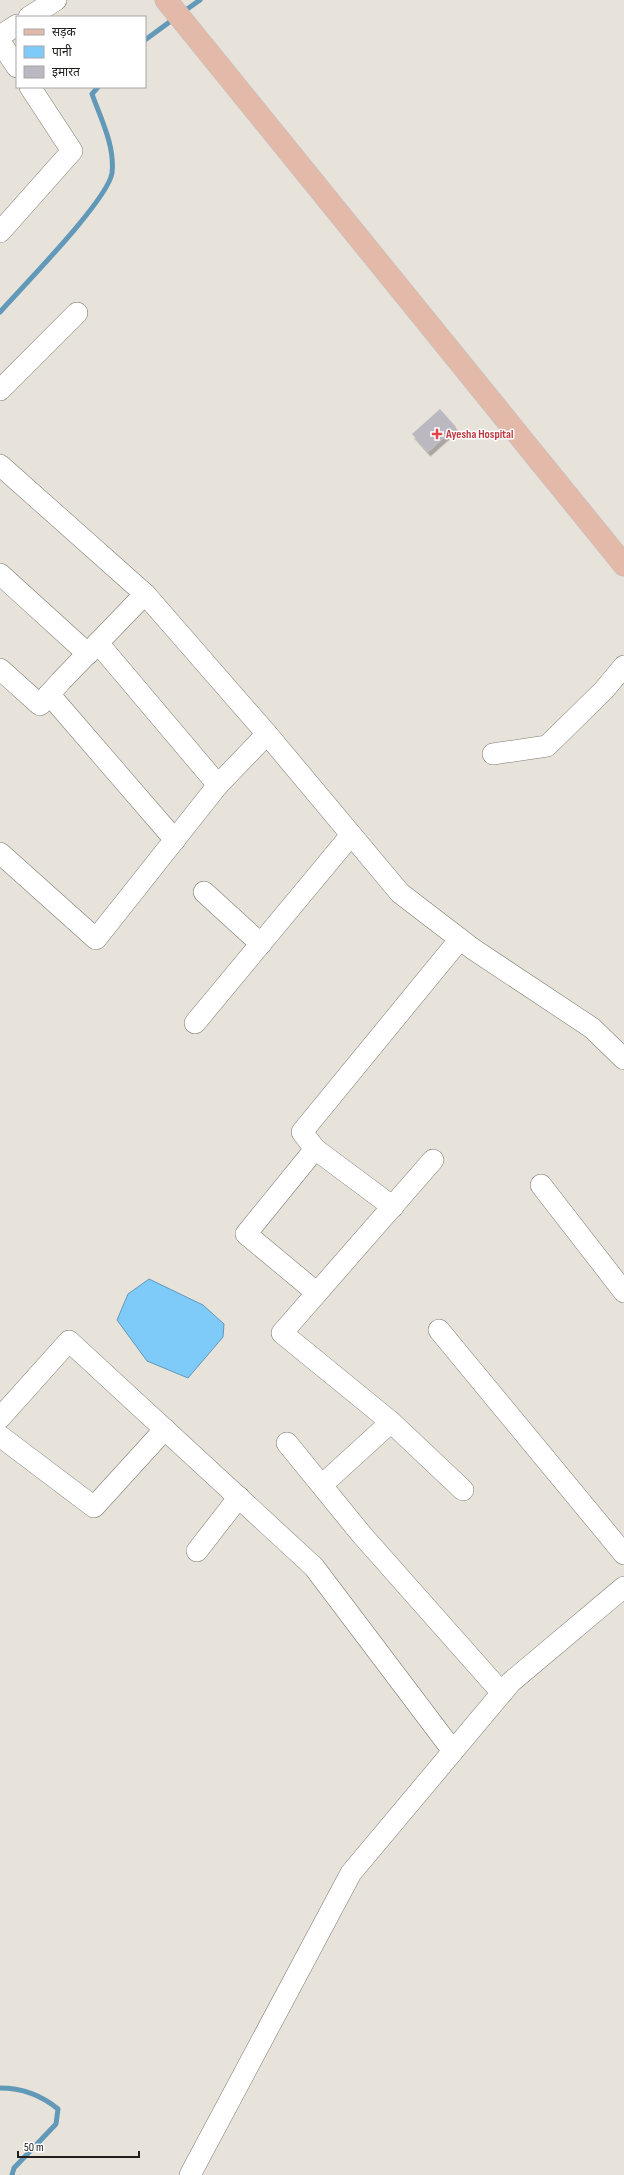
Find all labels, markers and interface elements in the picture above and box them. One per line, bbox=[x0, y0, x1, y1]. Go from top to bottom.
legend bbox=[16, 16, 146, 88]
text: सड़क bbox=[52, 25, 77, 40]
text: पानी bbox=[52, 44, 73, 60]
text: इमारत bbox=[52, 65, 81, 80]
place label: Ayesha Hospital bbox=[445, 427, 513, 442]
marker: Ayesha Hospital bbox=[431, 428, 443, 440]
scale bar bbox=[18, 2133, 139, 2159]
text: 50 m bbox=[24, 2140, 44, 2155]

